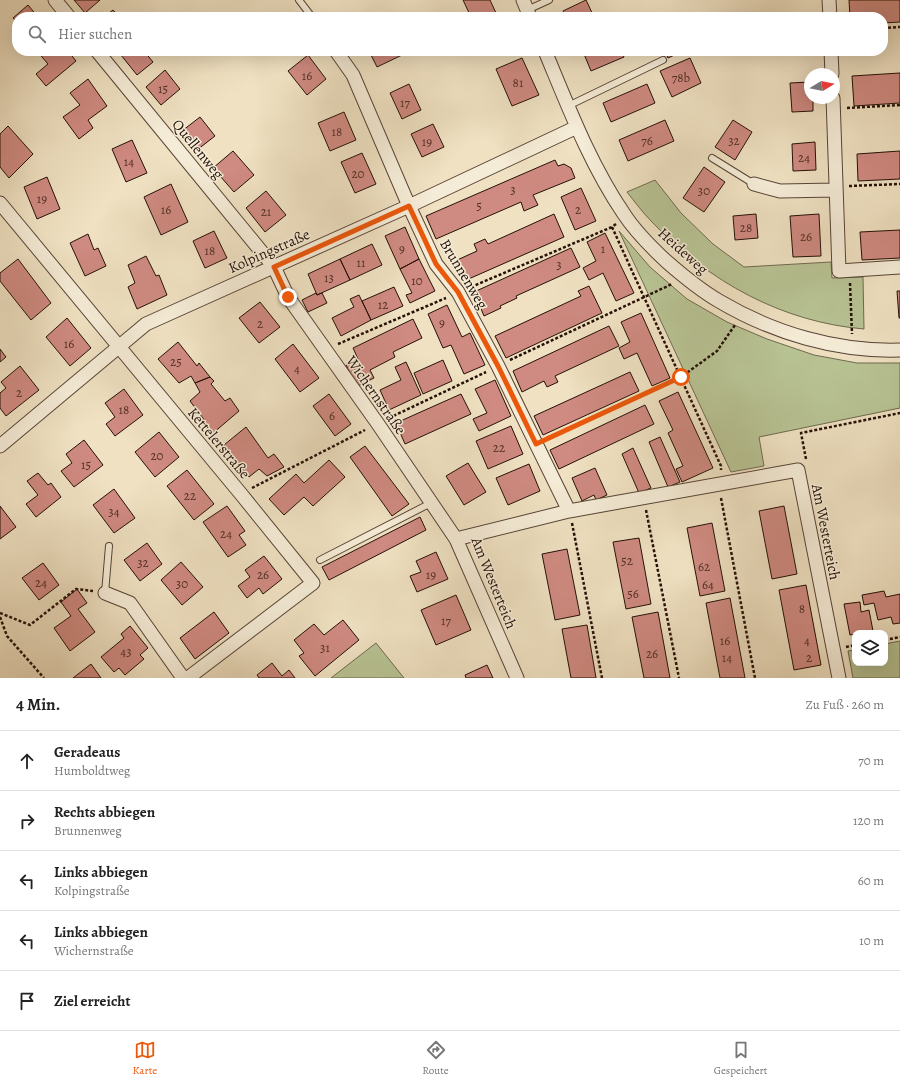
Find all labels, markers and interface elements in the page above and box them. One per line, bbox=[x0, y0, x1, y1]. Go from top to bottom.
search box bbox=[12, 12, 888, 56]
icon: search bbox=[26, 23, 48, 45]
text: Hier suchen bbox=[58, 24, 132, 44]
house number: 16 bbox=[302, 67, 312, 84]
north arrow bbox=[804, 68, 840, 104]
house number: 78b bbox=[672, 69, 691, 86]
house number: 81 bbox=[513, 74, 524, 91]
house number: 15 bbox=[158, 80, 168, 97]
house number: 17 bbox=[400, 94, 410, 111]
street label: Quellenweg bbox=[168, 115, 229, 184]
house number: 18 bbox=[332, 123, 342, 140]
house number: 76 bbox=[641, 132, 653, 149]
house number: 32 bbox=[728, 132, 740, 149]
house number: 19 bbox=[422, 133, 432, 150]
house number: 24 bbox=[798, 149, 810, 166]
house number: 14 bbox=[124, 153, 134, 170]
house number: 20 bbox=[351, 165, 365, 182]
house number: 3 bbox=[510, 181, 516, 198]
house number: 30 bbox=[698, 182, 710, 199]
house number: 19 bbox=[37, 190, 47, 207]
house number: 5 bbox=[476, 197, 482, 214]
house number: 16 bbox=[161, 201, 171, 218]
house number: 2 bbox=[575, 201, 581, 218]
house number: 21 bbox=[261, 203, 272, 220]
house number: 28 bbox=[740, 219, 752, 236]
street label: Heideweg bbox=[654, 223, 713, 279]
street label: Kolpingstraße bbox=[225, 224, 313, 278]
house number: 26 bbox=[800, 228, 812, 245]
street label: Brunnenweg bbox=[435, 235, 493, 313]
house number: 9 bbox=[399, 240, 405, 257]
house number: 1 bbox=[601, 240, 606, 257]
house number: 18 bbox=[205, 242, 215, 259]
house number: 11 bbox=[357, 254, 366, 271]
house number: 3 bbox=[556, 256, 562, 273]
house number: 13 bbox=[324, 269, 334, 286]
house number: 10 bbox=[411, 272, 423, 289]
route end bbox=[279, 288, 297, 306]
house number: 12 bbox=[378, 296, 388, 313]
house number: 9 bbox=[439, 314, 445, 331]
house number: 2 bbox=[257, 315, 263, 332]
house number: 16 bbox=[64, 335, 74, 352]
street label: Wichernstraße bbox=[341, 351, 411, 439]
house number: 25 bbox=[170, 353, 182, 370]
house number: 4 bbox=[294, 360, 300, 377]
route start bbox=[672, 368, 690, 386]
house number: 2 bbox=[16, 384, 22, 401]
house number: 18 bbox=[119, 401, 129, 418]
street label: Kettelerstraße bbox=[183, 403, 255, 483]
house number: 6 bbox=[329, 407, 335, 424]
house number: 22 bbox=[493, 439, 505, 456]
house number: 20 bbox=[150, 447, 164, 464]
house number: 15 bbox=[81, 456, 91, 473]
street label: Am Westerteich bbox=[807, 481, 845, 582]
house number: 22 bbox=[184, 487, 196, 504]
house number: 34 bbox=[108, 503, 120, 520]
house number: 24 bbox=[220, 525, 232, 542]
street label: Am Westerteich bbox=[466, 533, 521, 632]
house number: 52 bbox=[621, 552, 633, 569]
house number: 32 bbox=[137, 554, 149, 571]
house number: 62 bbox=[698, 558, 710, 575]
house number: 26 bbox=[257, 566, 269, 583]
house number: 19 bbox=[426, 566, 436, 583]
house number: 24 bbox=[35, 574, 47, 591]
house number: 30 bbox=[176, 575, 188, 592]
house number: 64 bbox=[702, 576, 714, 593]
house number: 56 bbox=[627, 585, 639, 602]
house number: 8 bbox=[799, 600, 805, 617]
house number: 17 bbox=[441, 612, 451, 629]
map controls bbox=[852, 630, 888, 666]
button: layers bbox=[852, 630, 888, 666]
house number: 16 bbox=[720, 632, 730, 649]
house number: 4 bbox=[804, 632, 810, 649]
house number: 31 bbox=[320, 639, 330, 656]
house number: 43 bbox=[120, 643, 132, 660]
house number: 26 bbox=[646, 645, 658, 662]
house number: 14 bbox=[722, 649, 732, 666]
house number: 2 bbox=[806, 649, 812, 666]
text: 4 Min. bbox=[16, 693, 60, 716]
text: Zu Fuß · 260 m bbox=[806, 696, 884, 713]
text: Geradeaus bbox=[54, 742, 120, 762]
icon: ahead bbox=[16, 750, 38, 772]
text: 70 m bbox=[858, 752, 884, 769]
text: Humboldtweg bbox=[54, 762, 130, 779]
text: Rechts abbiegen bbox=[54, 802, 155, 822]
icon: right bbox=[16, 810, 38, 832]
text: 120 m bbox=[853, 812, 884, 829]
text: Brunnenweg bbox=[54, 822, 122, 839]
text: Links abbiegen bbox=[54, 862, 148, 882]
icon: left bbox=[16, 870, 38, 892]
text: 60 m bbox=[858, 872, 884, 889]
text: Kolpingstraße bbox=[54, 882, 130, 899]
text: Links abbiegen bbox=[54, 922, 148, 942]
icon: left bbox=[16, 930, 38, 952]
text: 10 m bbox=[859, 932, 884, 949]
text: Wichernstraße bbox=[54, 942, 134, 959]
icon: arrive bbox=[16, 990, 38, 1012]
text: Ziel erreicht bbox=[54, 991, 130, 1011]
tab: Karte bbox=[133, 1039, 157, 1078]
tab: Route bbox=[422, 1039, 449, 1078]
tab: Gespeichert bbox=[714, 1039, 767, 1078]

